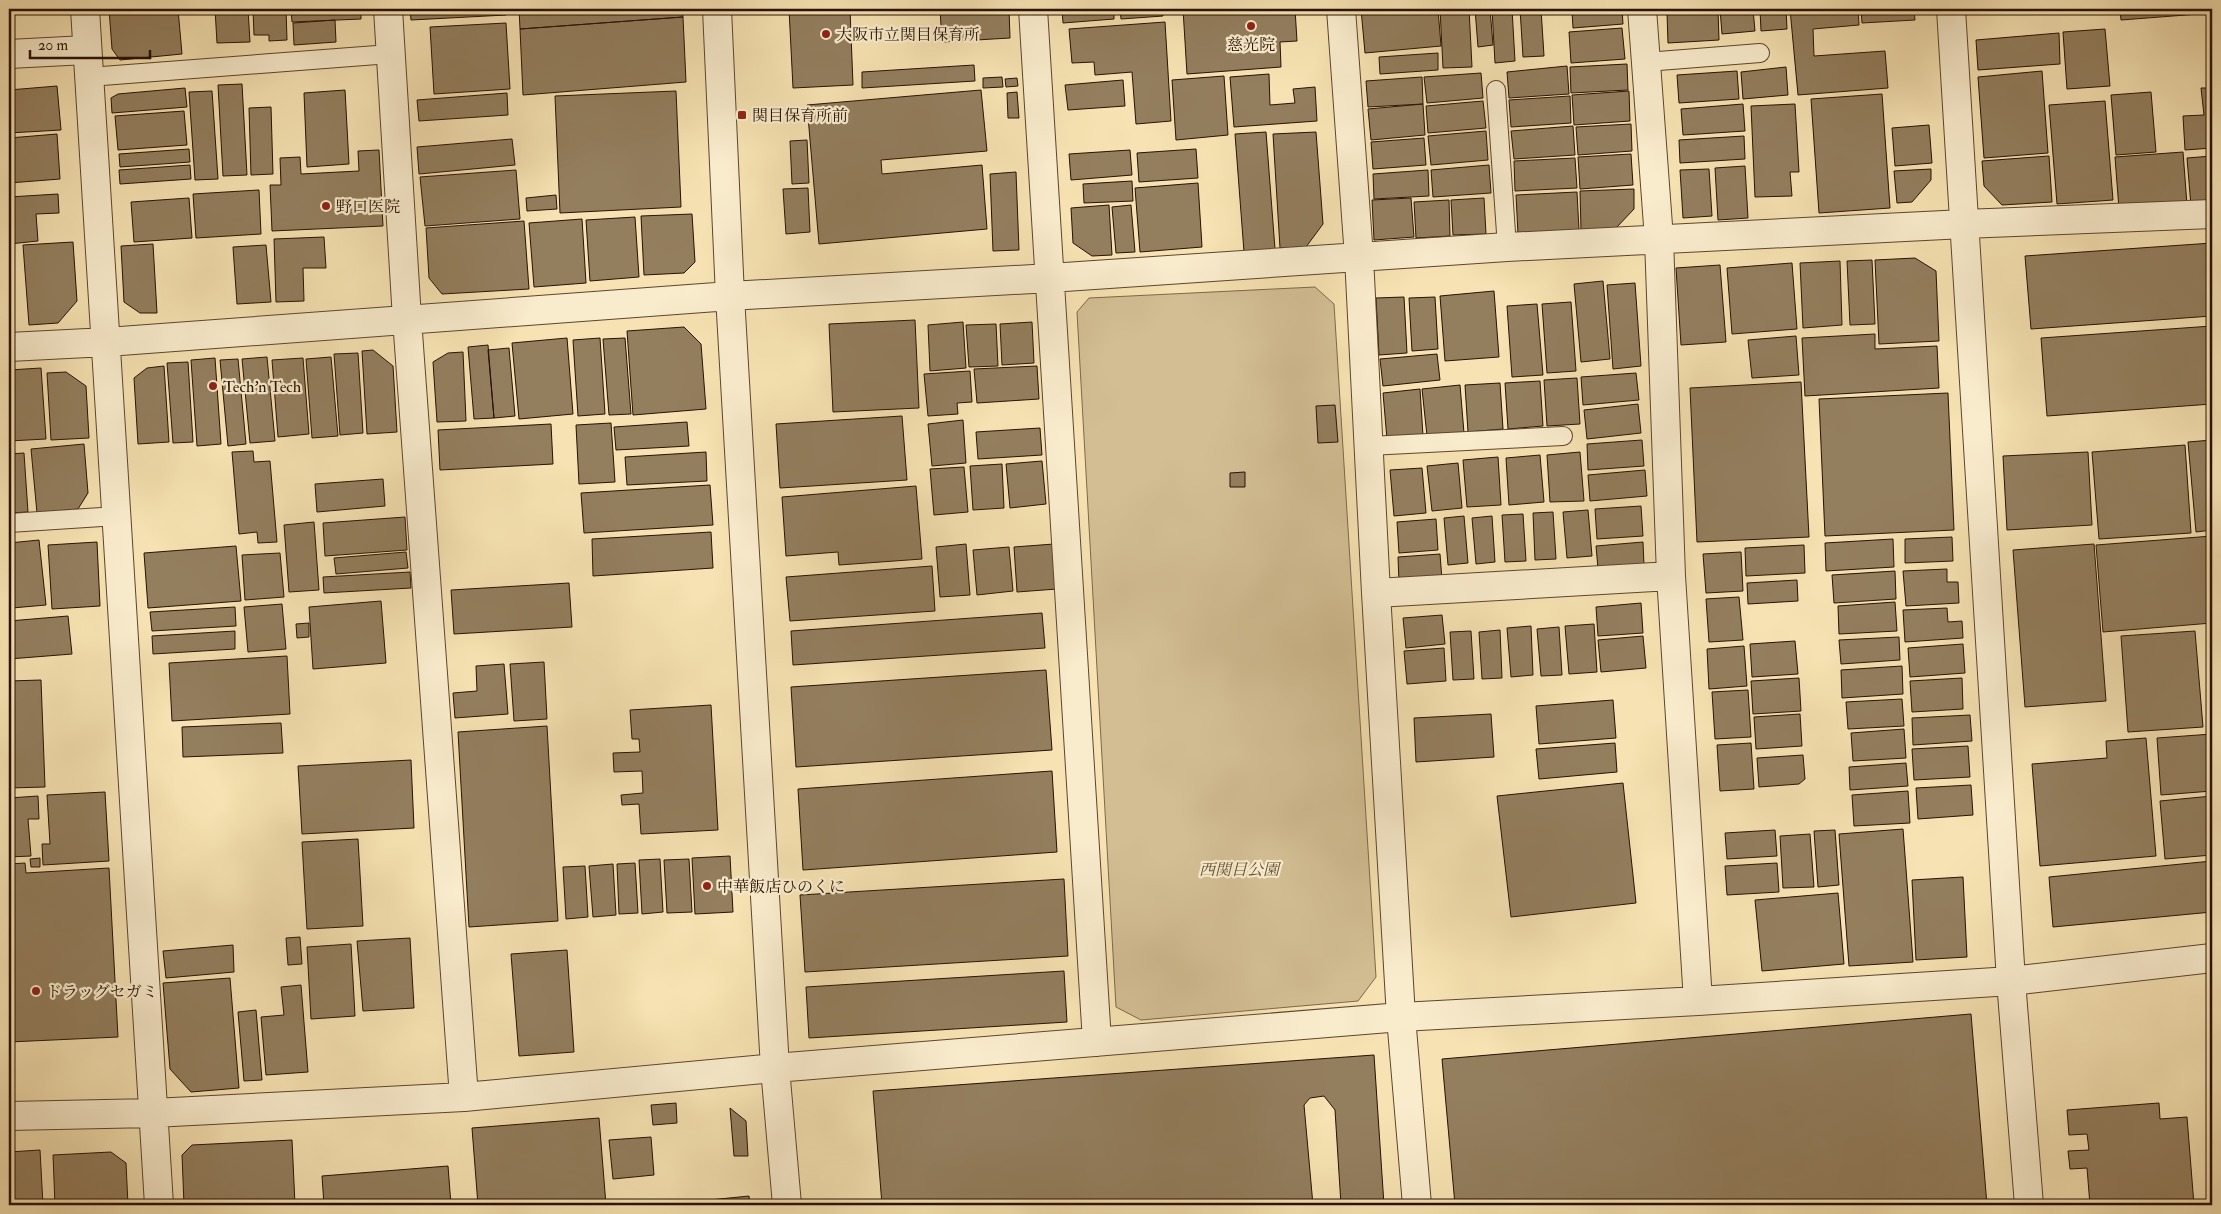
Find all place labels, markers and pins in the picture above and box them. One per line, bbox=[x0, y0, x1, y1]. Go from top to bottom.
marker: 慈光院 bbox=[1245, 20, 1257, 32]
place label: 大阪市立関目保育所 bbox=[836, 25, 980, 45]
marker: 大阪市立関目保育所 bbox=[820, 28, 832, 40]
place label: 慈光院 bbox=[1227, 35, 1275, 55]
place label: 関目保育所前 bbox=[752, 106, 848, 126]
marker: 関目保育所前 bbox=[736, 109, 748, 121]
place label: 野口医院 bbox=[336, 197, 400, 217]
marker: 野口医院 bbox=[320, 200, 332, 212]
place label: Tech'n Tech bbox=[223, 377, 302, 397]
marker: Tech'n Tech bbox=[207, 380, 219, 392]
place label: 中華飯店ひのくに bbox=[717, 877, 845, 897]
marker: 中華飯店ひのくに bbox=[701, 880, 713, 892]
place label: ドラッグセガミ bbox=[46, 982, 158, 1002]
marker: ドラッグセガミ bbox=[30, 985, 42, 997]

